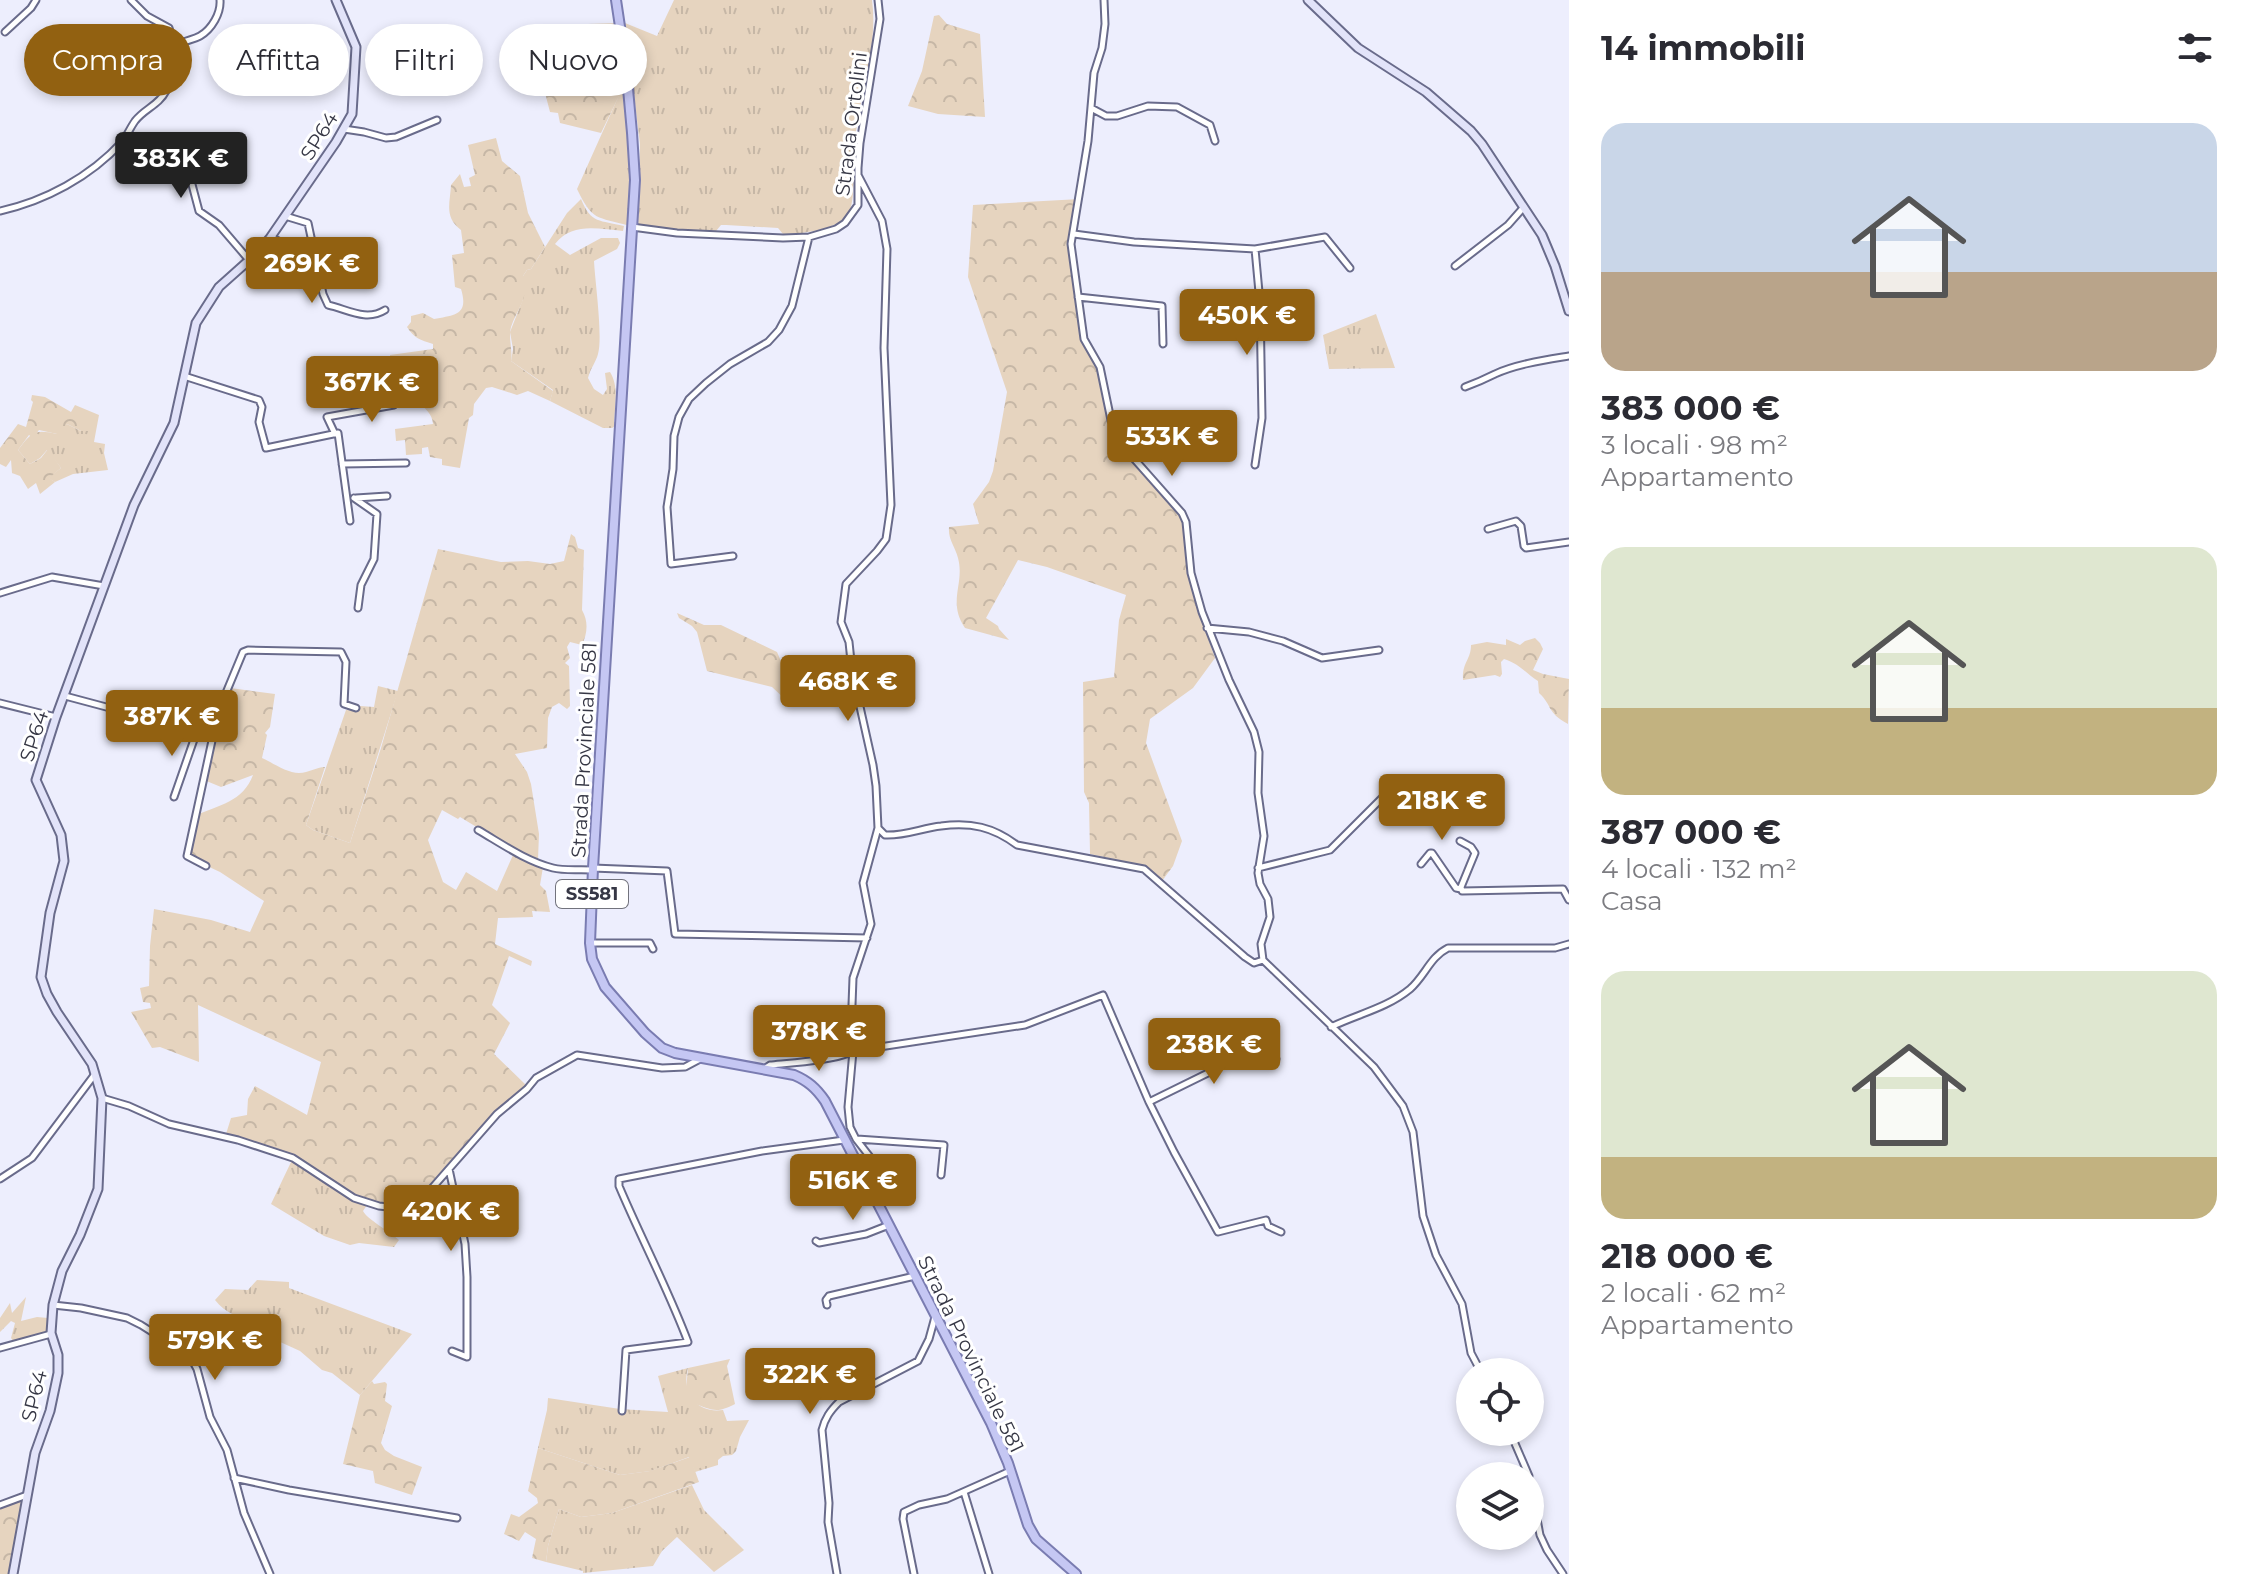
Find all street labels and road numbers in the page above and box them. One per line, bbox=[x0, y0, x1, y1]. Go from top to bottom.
street label: Strada Ortolini bbox=[830, 51, 872, 197]
street label: SP64 bbox=[295, 108, 343, 164]
street label: Strada Provinciale 581 bbox=[566, 642, 602, 858]
street label: SP64 bbox=[15, 708, 53, 764]
road number: SS581 bbox=[556, 880, 628, 908]
street label: Strada Provinciale 581 bbox=[913, 1252, 1029, 1456]
street label: SP64 bbox=[16, 1368, 52, 1424]

